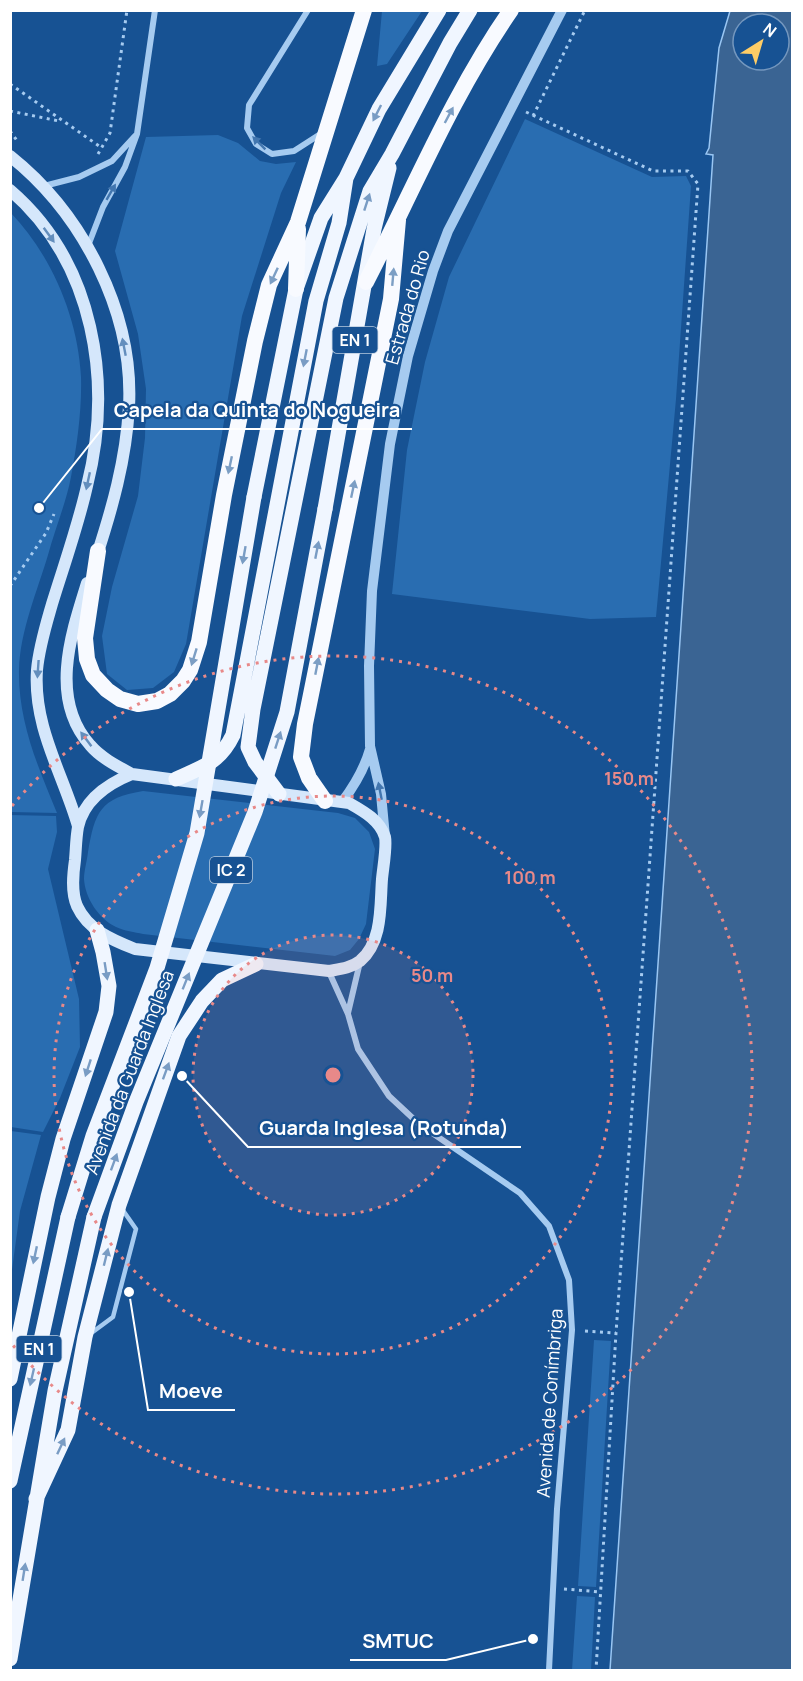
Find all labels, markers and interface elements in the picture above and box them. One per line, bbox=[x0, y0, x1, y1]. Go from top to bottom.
north arrow bbox=[731, 12, 791, 72]
text: N bbox=[759, 18, 781, 42]
one-way arrow bbox=[372, 105, 382, 122]
one-way arrow bbox=[444, 106, 454, 123]
one-way arrow bbox=[252, 136, 266, 151]
one-way arrow bbox=[106, 183, 116, 200]
one-way arrow bbox=[363, 193, 372, 211]
one-way arrow bbox=[42, 227, 54, 242]
street label: Estrada do Rio bbox=[379, 247, 435, 367]
one-way arrow bbox=[269, 267, 278, 284]
one-way arrow bbox=[388, 268, 398, 287]
road number: EN 1 bbox=[332, 327, 378, 353]
one-way arrow bbox=[119, 337, 128, 356]
one-way arrow bbox=[300, 349, 309, 368]
callout: Capela da Quinta do Nogueira bbox=[102, 391, 412, 429]
text: Capela da Quinta do Nogueira bbox=[114, 396, 400, 423]
one-way arrow bbox=[225, 456, 234, 475]
one-way arrow bbox=[83, 472, 92, 491]
one-way arrow bbox=[349, 480, 358, 499]
one-way arrow bbox=[313, 540, 322, 559]
one-way arrow bbox=[239, 545, 248, 564]
one-way arrow bbox=[189, 648, 198, 666]
one-way arrow bbox=[313, 656, 322, 675]
one-way arrow bbox=[33, 660, 43, 679]
one-way arrow bbox=[80, 731, 92, 746]
one-way arrow bbox=[274, 731, 283, 749]
text: 150 m bbox=[604, 766, 654, 790]
one-way arrow bbox=[375, 782, 384, 801]
one-way arrow bbox=[196, 800, 205, 819]
road number: IC 2 bbox=[210, 857, 252, 883]
text: 100 m bbox=[504, 865, 556, 889]
one-way arrow bbox=[102, 961, 111, 980]
text: 50 m bbox=[411, 963, 453, 987]
street label: Avenida da Guarda Inglesa bbox=[79, 966, 179, 1178]
one-way arrow bbox=[182, 972, 191, 990]
one-way arrow bbox=[83, 1059, 92, 1077]
one-way arrow bbox=[161, 1062, 171, 1080]
centre of rings bbox=[323, 1065, 343, 1085]
callout: Guarda Inglesa (Rotunda) bbox=[248, 1109, 521, 1147]
text: Guarda Inglesa (Rotunda) bbox=[259, 1114, 509, 1141]
one-way arrow bbox=[109, 1153, 119, 1171]
one-way arrow bbox=[30, 1246, 39, 1265]
one-way arrow bbox=[101, 1247, 111, 1266]
street label: Avenida de Conímbriga bbox=[530, 1308, 568, 1498]
road number: EN 1 bbox=[16, 1336, 62, 1362]
one-way arrow bbox=[27, 1367, 37, 1386]
callout: Moeve bbox=[148, 1372, 235, 1410]
text: Moeve bbox=[159, 1377, 223, 1404]
one-way arrow bbox=[56, 1437, 65, 1454]
one-way arrow bbox=[20, 1563, 29, 1582]
callout: SMTUC bbox=[350, 1622, 446, 1660]
text: SMTUC bbox=[362, 1627, 434, 1654]

